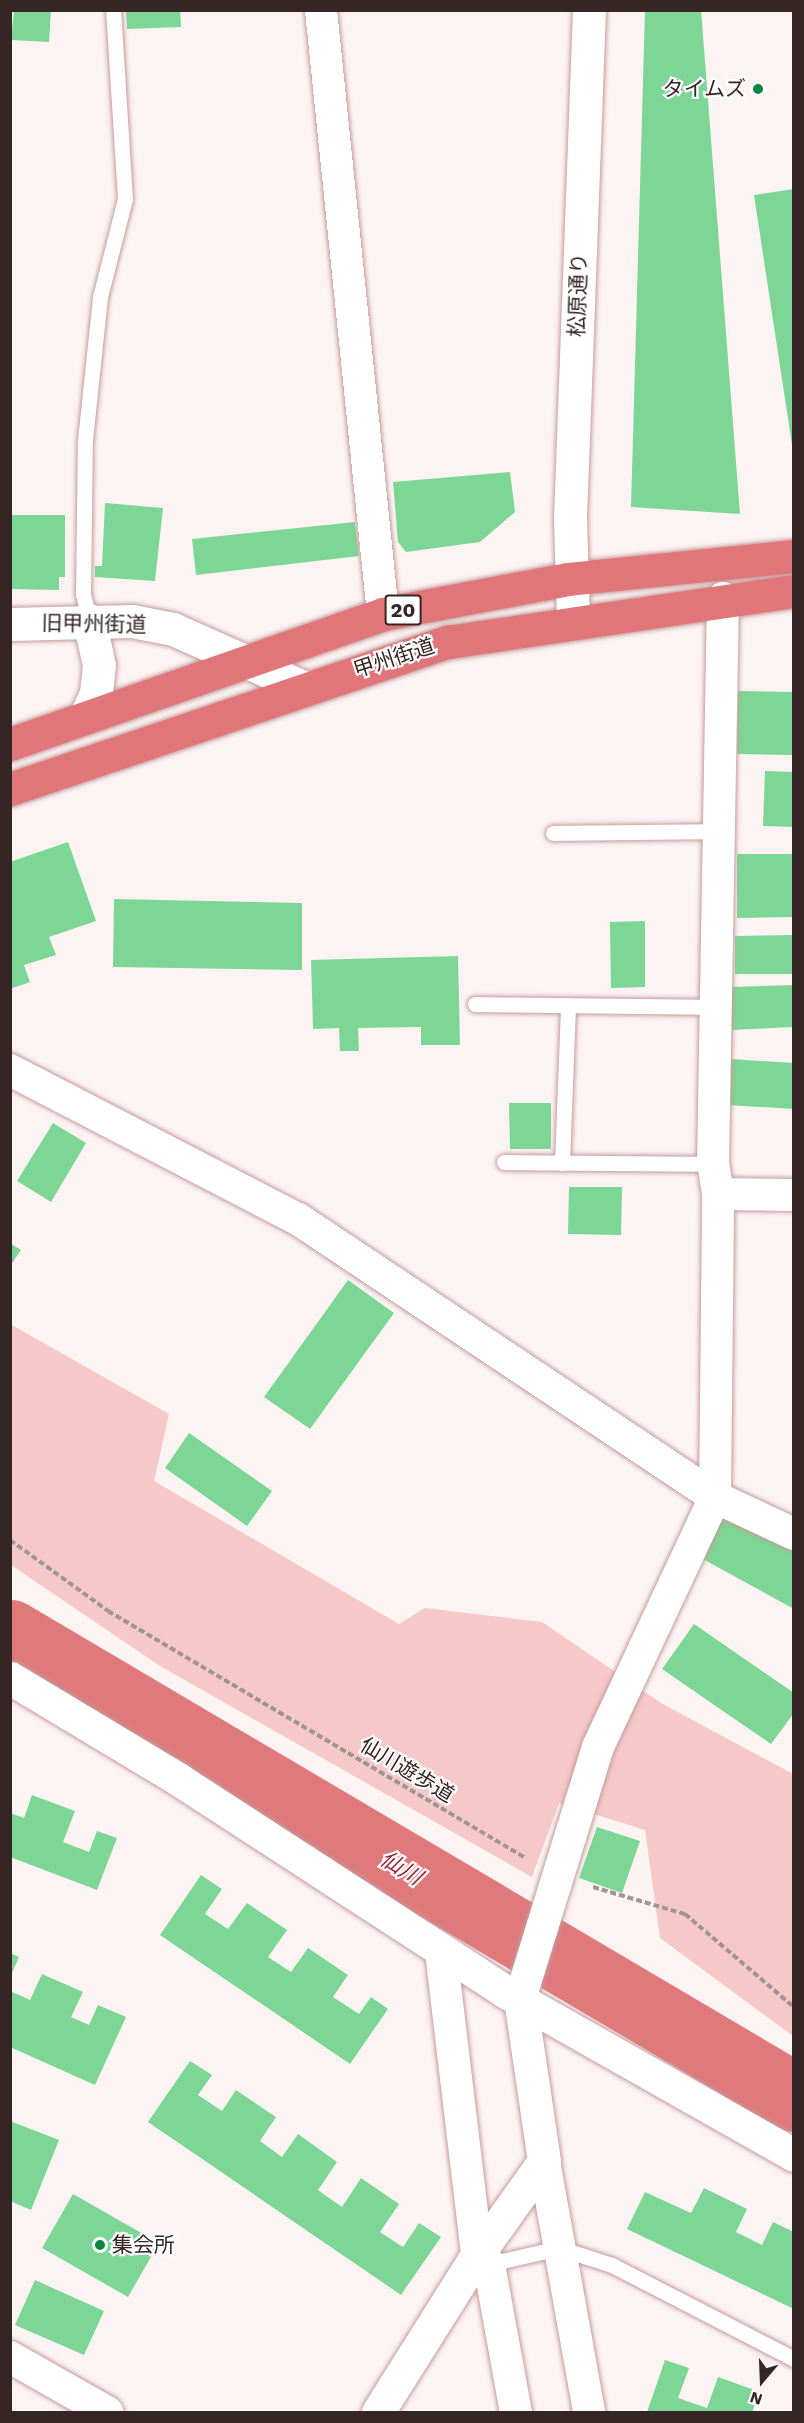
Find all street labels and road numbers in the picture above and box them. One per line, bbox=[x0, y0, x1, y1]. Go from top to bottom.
street label: 松原通り bbox=[564, 253, 592, 337]
road number: 20 bbox=[384, 593, 422, 627]
street label: 旧甲州街道 bbox=[41, 610, 147, 638]
street label: 甲州街道 bbox=[350, 633, 438, 683]
street label: 仙川遊歩道 bbox=[356, 1732, 458, 1808]

